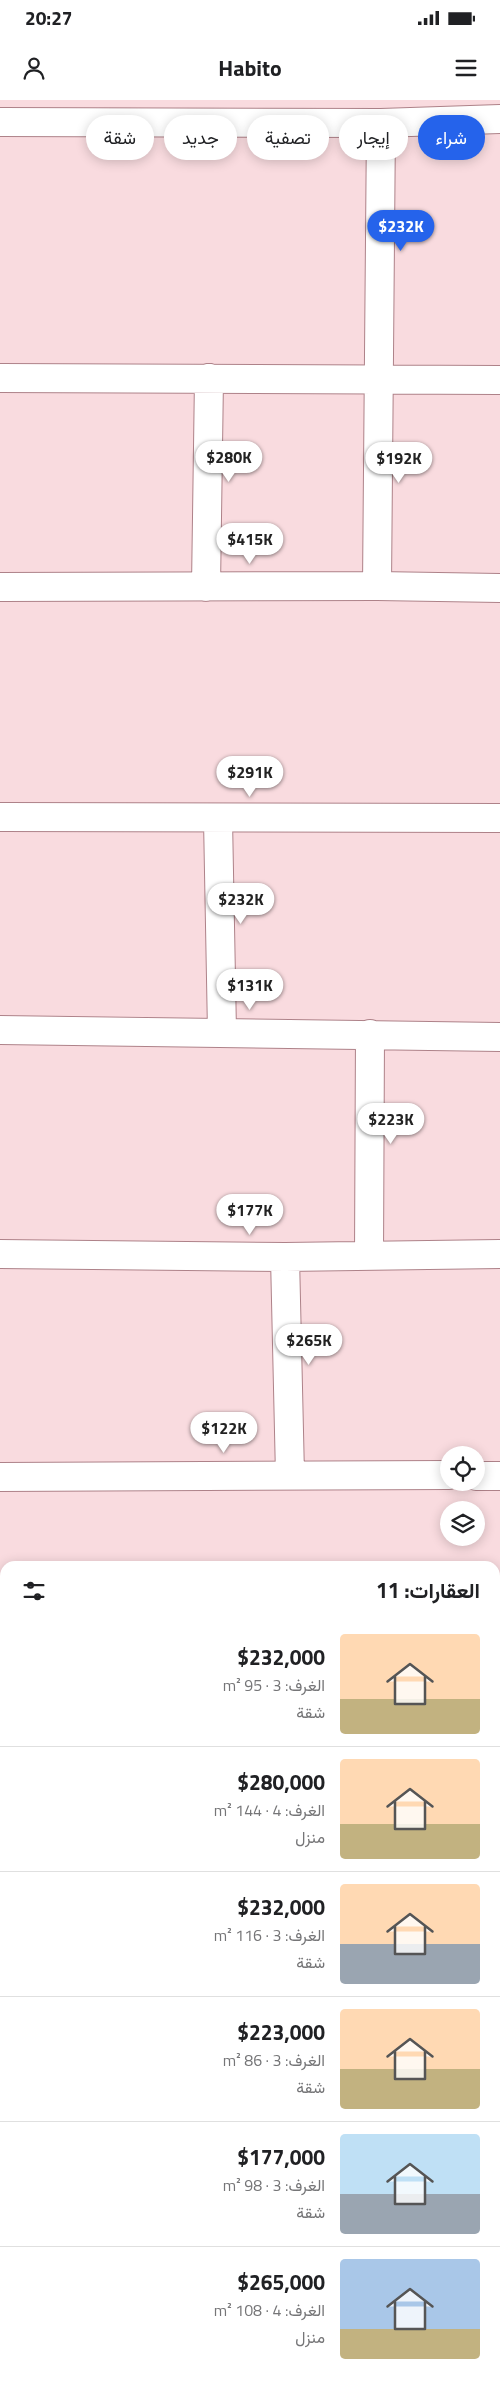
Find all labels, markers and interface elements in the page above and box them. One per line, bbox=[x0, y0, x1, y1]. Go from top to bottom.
text: 20:27 bbox=[25, 3, 72, 32]
text: Habito bbox=[218, 51, 282, 85]
icon: person bbox=[20, 54, 48, 82]
icon: menu bbox=[452, 54, 480, 82]
chip: شقة bbox=[86, 115, 154, 160]
chip: جديد bbox=[164, 115, 237, 160]
chip: تصفية bbox=[247, 115, 329, 160]
chip: إيجار bbox=[339, 115, 408, 160]
chip: شراء bbox=[418, 115, 485, 160]
pin: $232K bbox=[366, 210, 436, 252]
text: $232K bbox=[378, 214, 424, 238]
pin: $280K bbox=[194, 440, 264, 483]
pin: $192K bbox=[364, 442, 434, 484]
text: $280K bbox=[206, 445, 252, 469]
text: $192K bbox=[376, 446, 422, 470]
pin: $415K bbox=[215, 522, 285, 565]
text: $415K bbox=[227, 527, 273, 551]
pin: $291K bbox=[215, 756, 285, 798]
text: $291K bbox=[227, 760, 273, 784]
pin: $232K bbox=[206, 882, 276, 925]
text: $232K bbox=[218, 887, 264, 911]
pin: $131K bbox=[215, 968, 285, 1011]
text: $131K bbox=[227, 973, 273, 997]
pin: $223K bbox=[356, 1102, 426, 1145]
text: $223K bbox=[368, 1107, 414, 1131]
pin: $177K bbox=[215, 1194, 285, 1236]
text: $177K bbox=[227, 1198, 273, 1222]
pin: $265K bbox=[274, 1324, 344, 1366]
text: $265K bbox=[286, 1328, 332, 1352]
pin: $122K bbox=[189, 1412, 259, 1454]
text: $122K bbox=[201, 1416, 247, 1440]
map controls bbox=[440, 1446, 485, 1546]
button: locate bbox=[440, 1446, 485, 1491]
button: layers bbox=[440, 1501, 485, 1546]
text: العقارات: 11 bbox=[376, 1574, 480, 1606]
icon: filters bbox=[20, 1577, 48, 1605]
text: $232,000 bbox=[237, 1641, 325, 1673]
icon: home bbox=[380, 1654, 440, 1714]
text: الغرف: 3 · 95 m² bbox=[223, 1673, 325, 1697]
text: شقة bbox=[296, 1700, 325, 1724]
text: $280,000 bbox=[237, 1766, 325, 1798]
icon: home bbox=[380, 1779, 440, 1839]
text: الغرف: 4 · 144 m² bbox=[214, 1798, 325, 1822]
text: منزل bbox=[295, 1825, 325, 1849]
text: $232,000 bbox=[237, 1891, 325, 1923]
icon: home bbox=[380, 1904, 440, 1964]
text: الغرف: 3 · 116 m² bbox=[214, 1923, 325, 1947]
text: شقة bbox=[296, 1950, 325, 1974]
text: $223,000 bbox=[237, 2016, 325, 2048]
icon: home bbox=[380, 2029, 440, 2089]
text: الغرف: 3 · 86 m² bbox=[223, 2048, 325, 2072]
text: شقة bbox=[296, 2075, 325, 2099]
text: $177,000 bbox=[237, 2141, 325, 2173]
icon: home bbox=[380, 2154, 440, 2214]
text: الغرف: 3 · 98 m² bbox=[223, 2173, 325, 2197]
text: شقة bbox=[296, 2200, 325, 2224]
text: $265,000 bbox=[237, 2266, 325, 2298]
icon: home bbox=[380, 2279, 440, 2339]
text: الغرف: 4 · 108 m² bbox=[214, 2298, 325, 2322]
text: منزل bbox=[295, 2325, 325, 2349]

